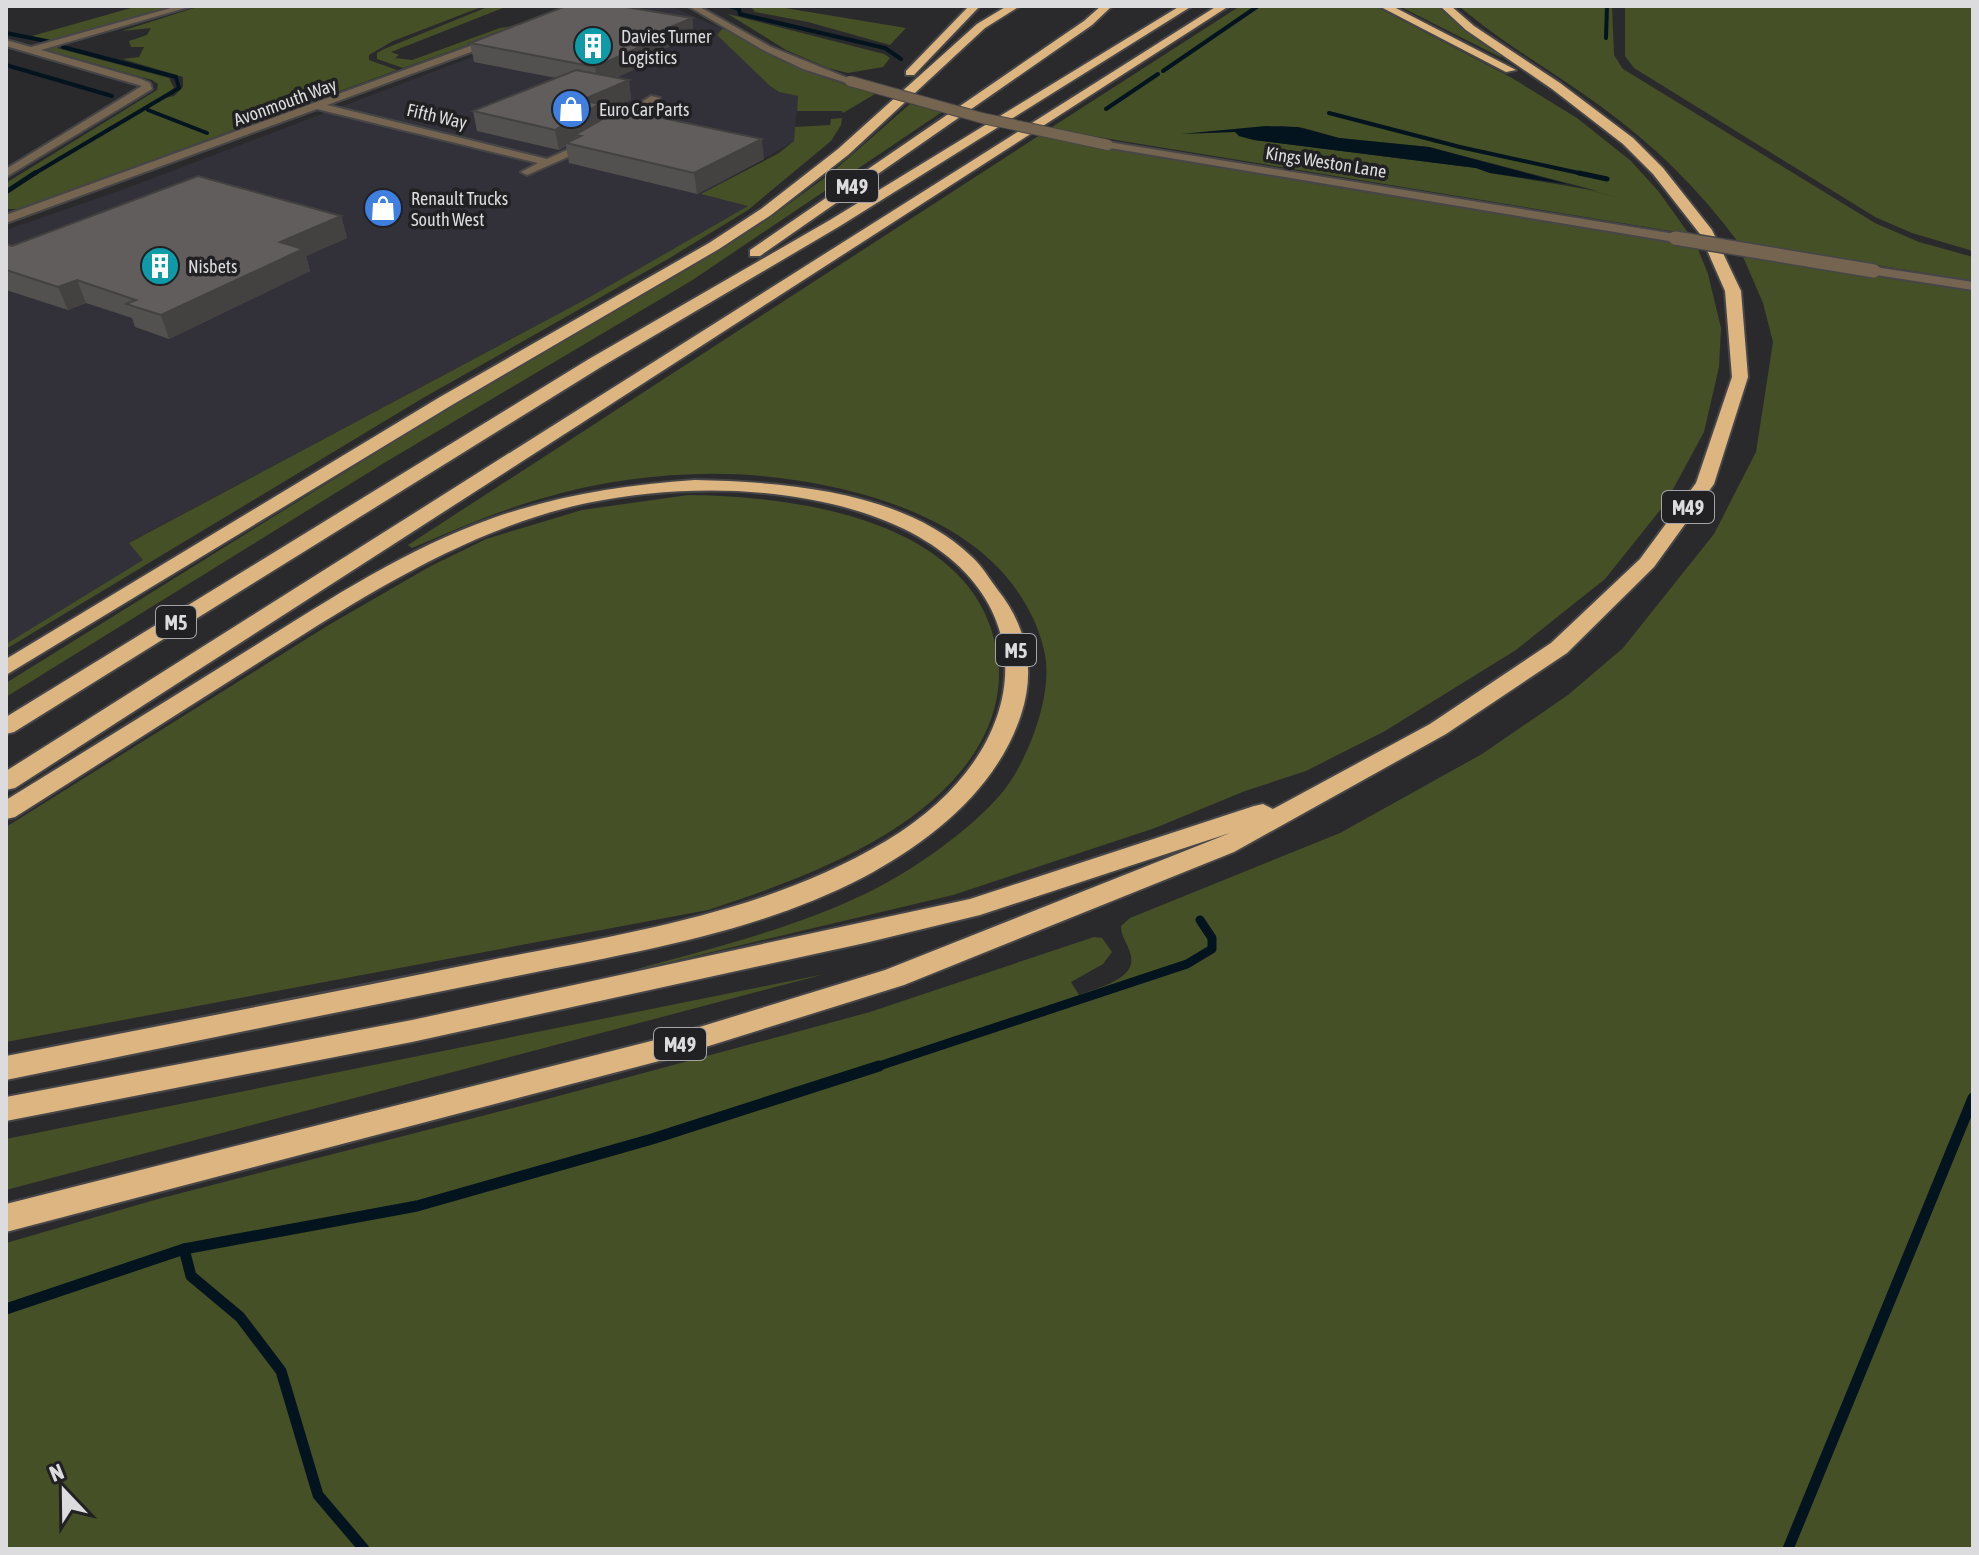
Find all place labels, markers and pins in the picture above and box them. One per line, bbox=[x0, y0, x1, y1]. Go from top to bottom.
building icon: Davies Turner Logistics bbox=[572, 25, 614, 67]
place label: Davies Turner Logistics bbox=[621, 26, 712, 68]
shop icon: Euro Car Parts bbox=[550, 88, 592, 130]
place label: Euro Car Parts bbox=[599, 99, 689, 120]
shop icon: Renault Trucks South West bbox=[362, 187, 404, 229]
place label: Renault Trucks South West bbox=[411, 188, 508, 230]
building icon: Nisbets bbox=[139, 245, 181, 287]
place label: Nisbets bbox=[188, 256, 237, 277]

